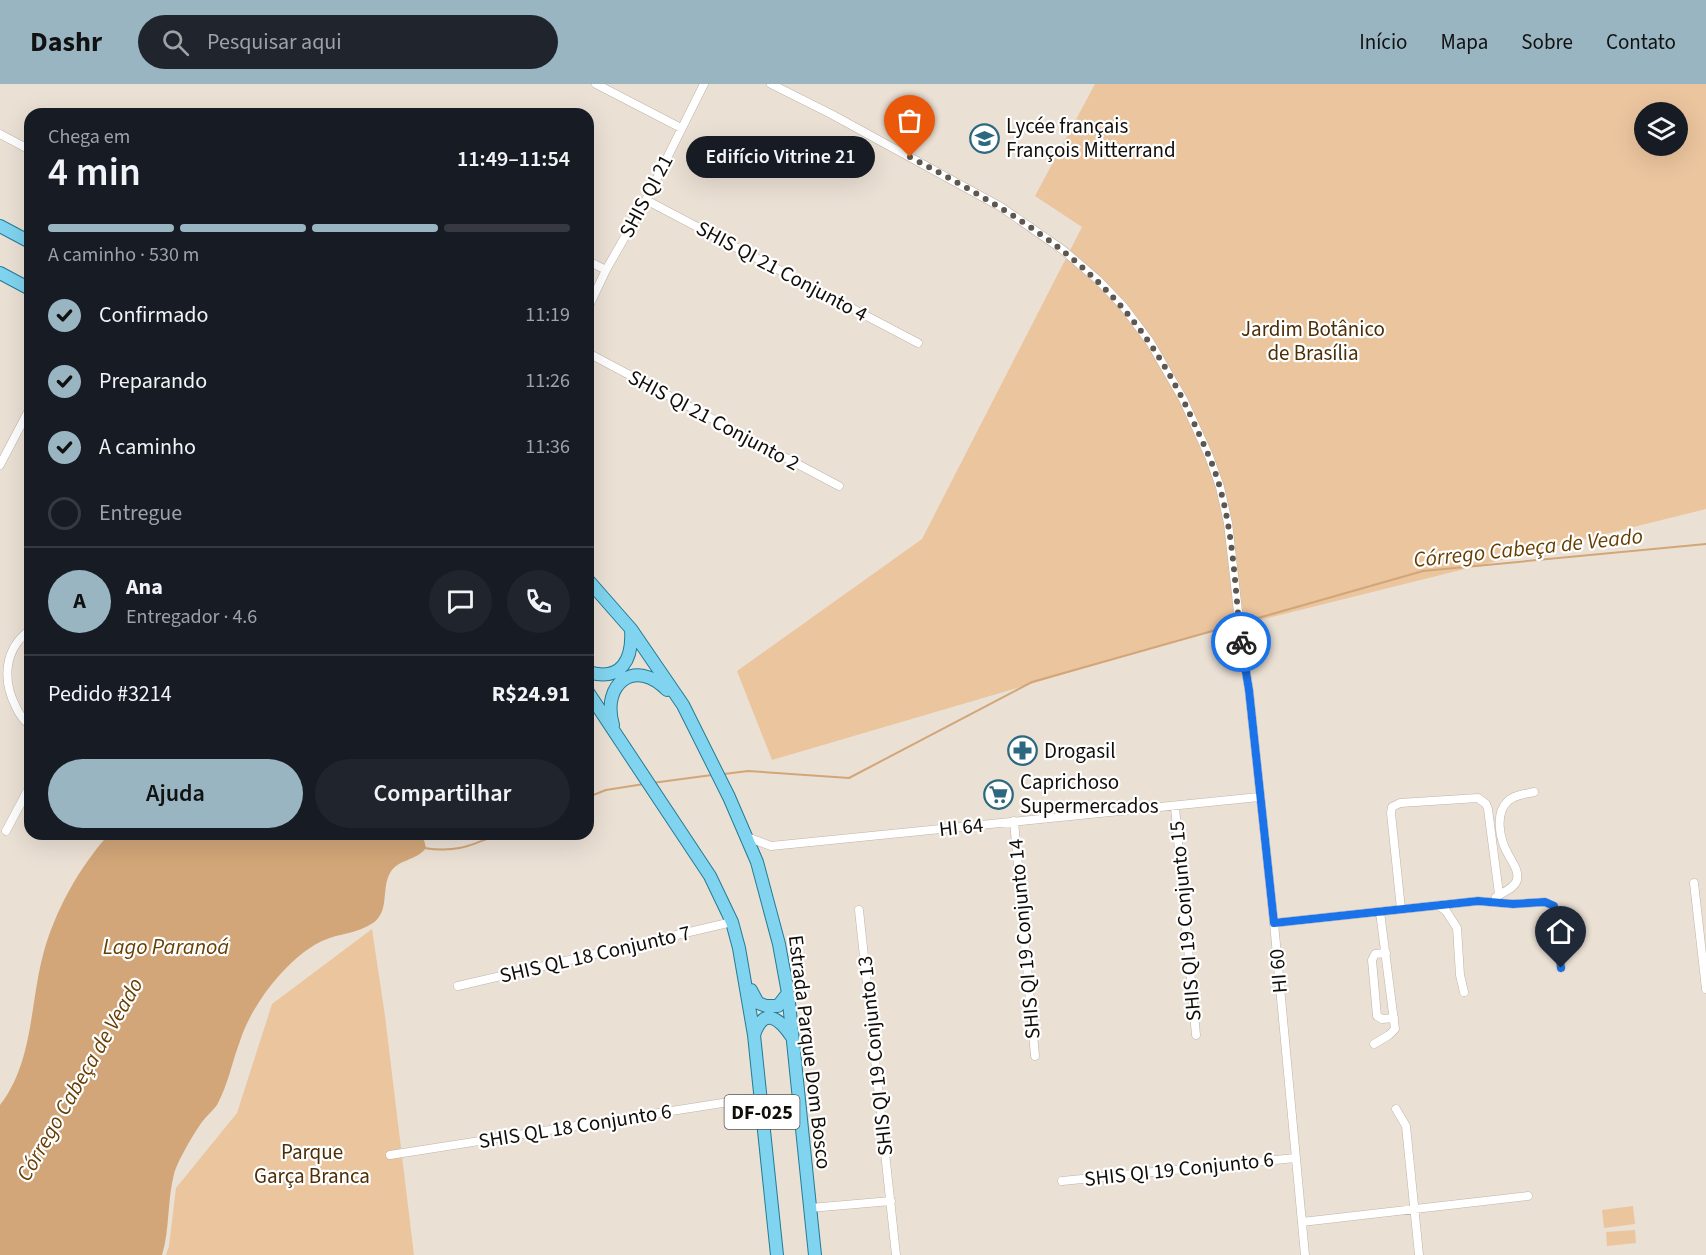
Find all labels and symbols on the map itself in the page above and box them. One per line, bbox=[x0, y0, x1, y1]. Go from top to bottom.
pin bbox=[884, 95, 935, 157]
place label: Lycée français François Mitterrand bbox=[1006, 111, 1176, 165]
school or university icon: Lycée français François Mitterrand bbox=[969, 122, 1001, 154]
callout: Edifício Vitrine 21 bbox=[685, 136, 874, 178]
street label: SHIS QI 21 bbox=[612, 149, 680, 243]
street label: SHIS QI 21 Conjunto 4 bbox=[691, 213, 873, 329]
park label: Jardim Botânico de Brasília bbox=[1241, 314, 1385, 368]
street label: SHIS QI 21 Conjunto 2 bbox=[623, 362, 805, 478]
water label: Córrego Cabeça de Veado bbox=[1412, 520, 1644, 576]
courier bbox=[1211, 612, 1271, 672]
pharmacy icon: Drogasil bbox=[1007, 735, 1039, 767]
place label: Drogasil bbox=[1044, 736, 1116, 766]
place label: Caprichoso Supermercados bbox=[1020, 767, 1159, 821]
supermarket icon: Caprichoso Supermercados bbox=[983, 778, 1015, 810]
street label: HI 64 bbox=[937, 810, 985, 844]
street label: SHIS QI 19 Conjunto 15 bbox=[1161, 820, 1209, 1022]
street label: SHIS QI 19 Conjunto 14 bbox=[1000, 838, 1048, 1040]
pin bbox=[1535, 906, 1586, 968]
street label: SHIS QL 18 Conjunto 7 bbox=[497, 917, 693, 991]
water label: Lago Paranoá bbox=[103, 931, 229, 963]
street label: Estrada Parque Dom Bosco bbox=[781, 933, 839, 1171]
street label: HI 60 bbox=[1261, 948, 1295, 994]
street label: SHIS QI 19 Conjunto 13 bbox=[850, 955, 900, 1157]
water label: Córrego Cabeça de Veado bbox=[8, 972, 151, 1187]
road number: DF-025 bbox=[724, 1095, 800, 1129]
street label: SHIS QL 18 Conjunto 6 bbox=[476, 1096, 674, 1156]
park label: Parque Garça Branca bbox=[254, 1137, 370, 1191]
street label: SHIS QI 19 Conjunto 6 bbox=[1083, 1144, 1275, 1194]

